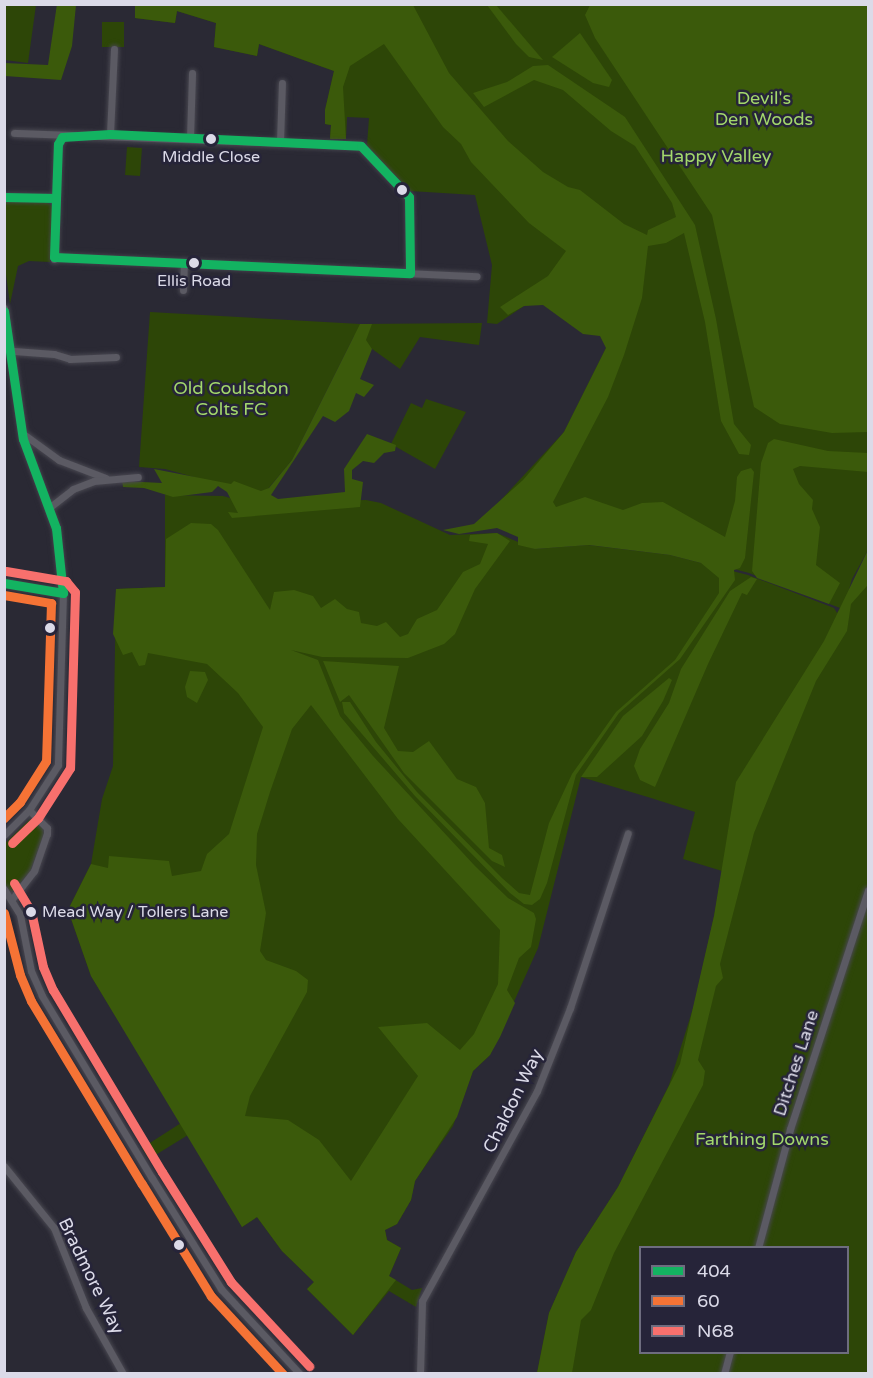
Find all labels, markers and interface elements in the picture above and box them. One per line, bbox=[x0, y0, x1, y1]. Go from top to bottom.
park label: Devil's Den Woods bbox=[715, 88, 813, 130]
marker: Middle Close bbox=[205, 133, 217, 145]
park label: Happy Valley bbox=[661, 145, 771, 167]
place label: Middle Close bbox=[162, 147, 260, 167]
unlabelled marker bbox=[396, 184, 408, 196]
marker: Ellis Road bbox=[188, 257, 200, 269]
place label: Ellis Road bbox=[157, 271, 231, 291]
park label: Old Coulsdon Colts FC bbox=[173, 378, 289, 420]
unlabelled marker bbox=[44, 622, 56, 634]
place label: Mead Way / Tollers Lane bbox=[42, 902, 228, 922]
marker: Mead Way / Tollers Lane bbox=[25, 906, 37, 918]
street label: Ditches Lane bbox=[769, 1007, 823, 1119]
street label: Chaldon Way bbox=[479, 1045, 547, 1157]
park label: Farthing Downs bbox=[695, 1128, 829, 1150]
street label: Bradmore Way bbox=[54, 1214, 128, 1338]
unlabelled marker bbox=[173, 1239, 185, 1251]
legend bbox=[639, 1246, 849, 1354]
text: 404 bbox=[697, 1260, 731, 1282]
text: 60 bbox=[697, 1290, 720, 1312]
text: N68 bbox=[697, 1320, 734, 1342]

